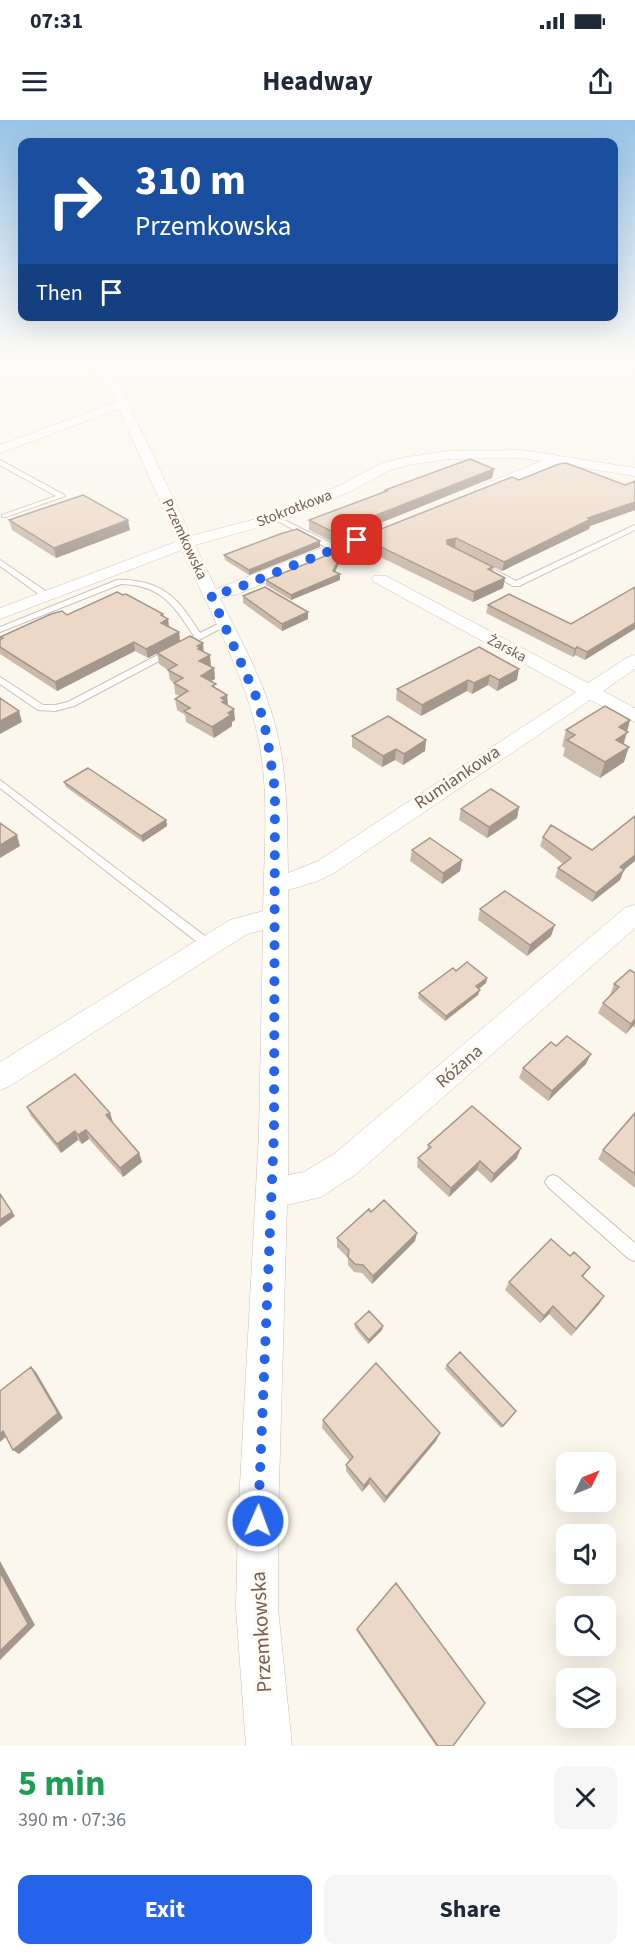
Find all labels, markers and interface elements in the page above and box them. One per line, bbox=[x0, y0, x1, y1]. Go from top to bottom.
text: 07:31 bbox=[30, 5, 83, 37]
text: Headway bbox=[262, 62, 373, 101]
icon: menu bbox=[18, 65, 51, 98]
icon: share bbox=[584, 65, 617, 98]
text: 310 m bbox=[135, 151, 246, 211]
icon: right bbox=[36, 162, 114, 240]
text: Przemkowska bbox=[135, 207, 291, 246]
icon: arrive bbox=[95, 276, 128, 309]
text: Then bbox=[36, 277, 83, 309]
street label: Stokrotkowa bbox=[253, 484, 335, 533]
street label: Przemkowska bbox=[157, 495, 212, 583]
pin bbox=[331, 514, 382, 565]
icon: arrive bbox=[340, 523, 373, 556]
street label: Żarska bbox=[483, 629, 530, 667]
street label: Rumiankowa bbox=[409, 740, 505, 815]
street label: Różana bbox=[430, 1039, 488, 1094]
north arrow bbox=[556, 1452, 616, 1512]
map controls bbox=[556, 1452, 616, 1728]
position arrow bbox=[226, 1489, 290, 1553]
button: sound bbox=[556, 1524, 616, 1584]
street label: Przemkowska bbox=[243, 1570, 279, 1694]
button: search bbox=[556, 1596, 616, 1656]
button: layers bbox=[556, 1668, 616, 1728]
text: 5 min bbox=[18, 1758, 106, 1809]
button: close bbox=[554, 1766, 617, 1829]
text: 390 m · 07:36 bbox=[18, 1806, 126, 1834]
button: Exit bbox=[18, 1875, 312, 1944]
button: Share bbox=[324, 1875, 617, 1944]

